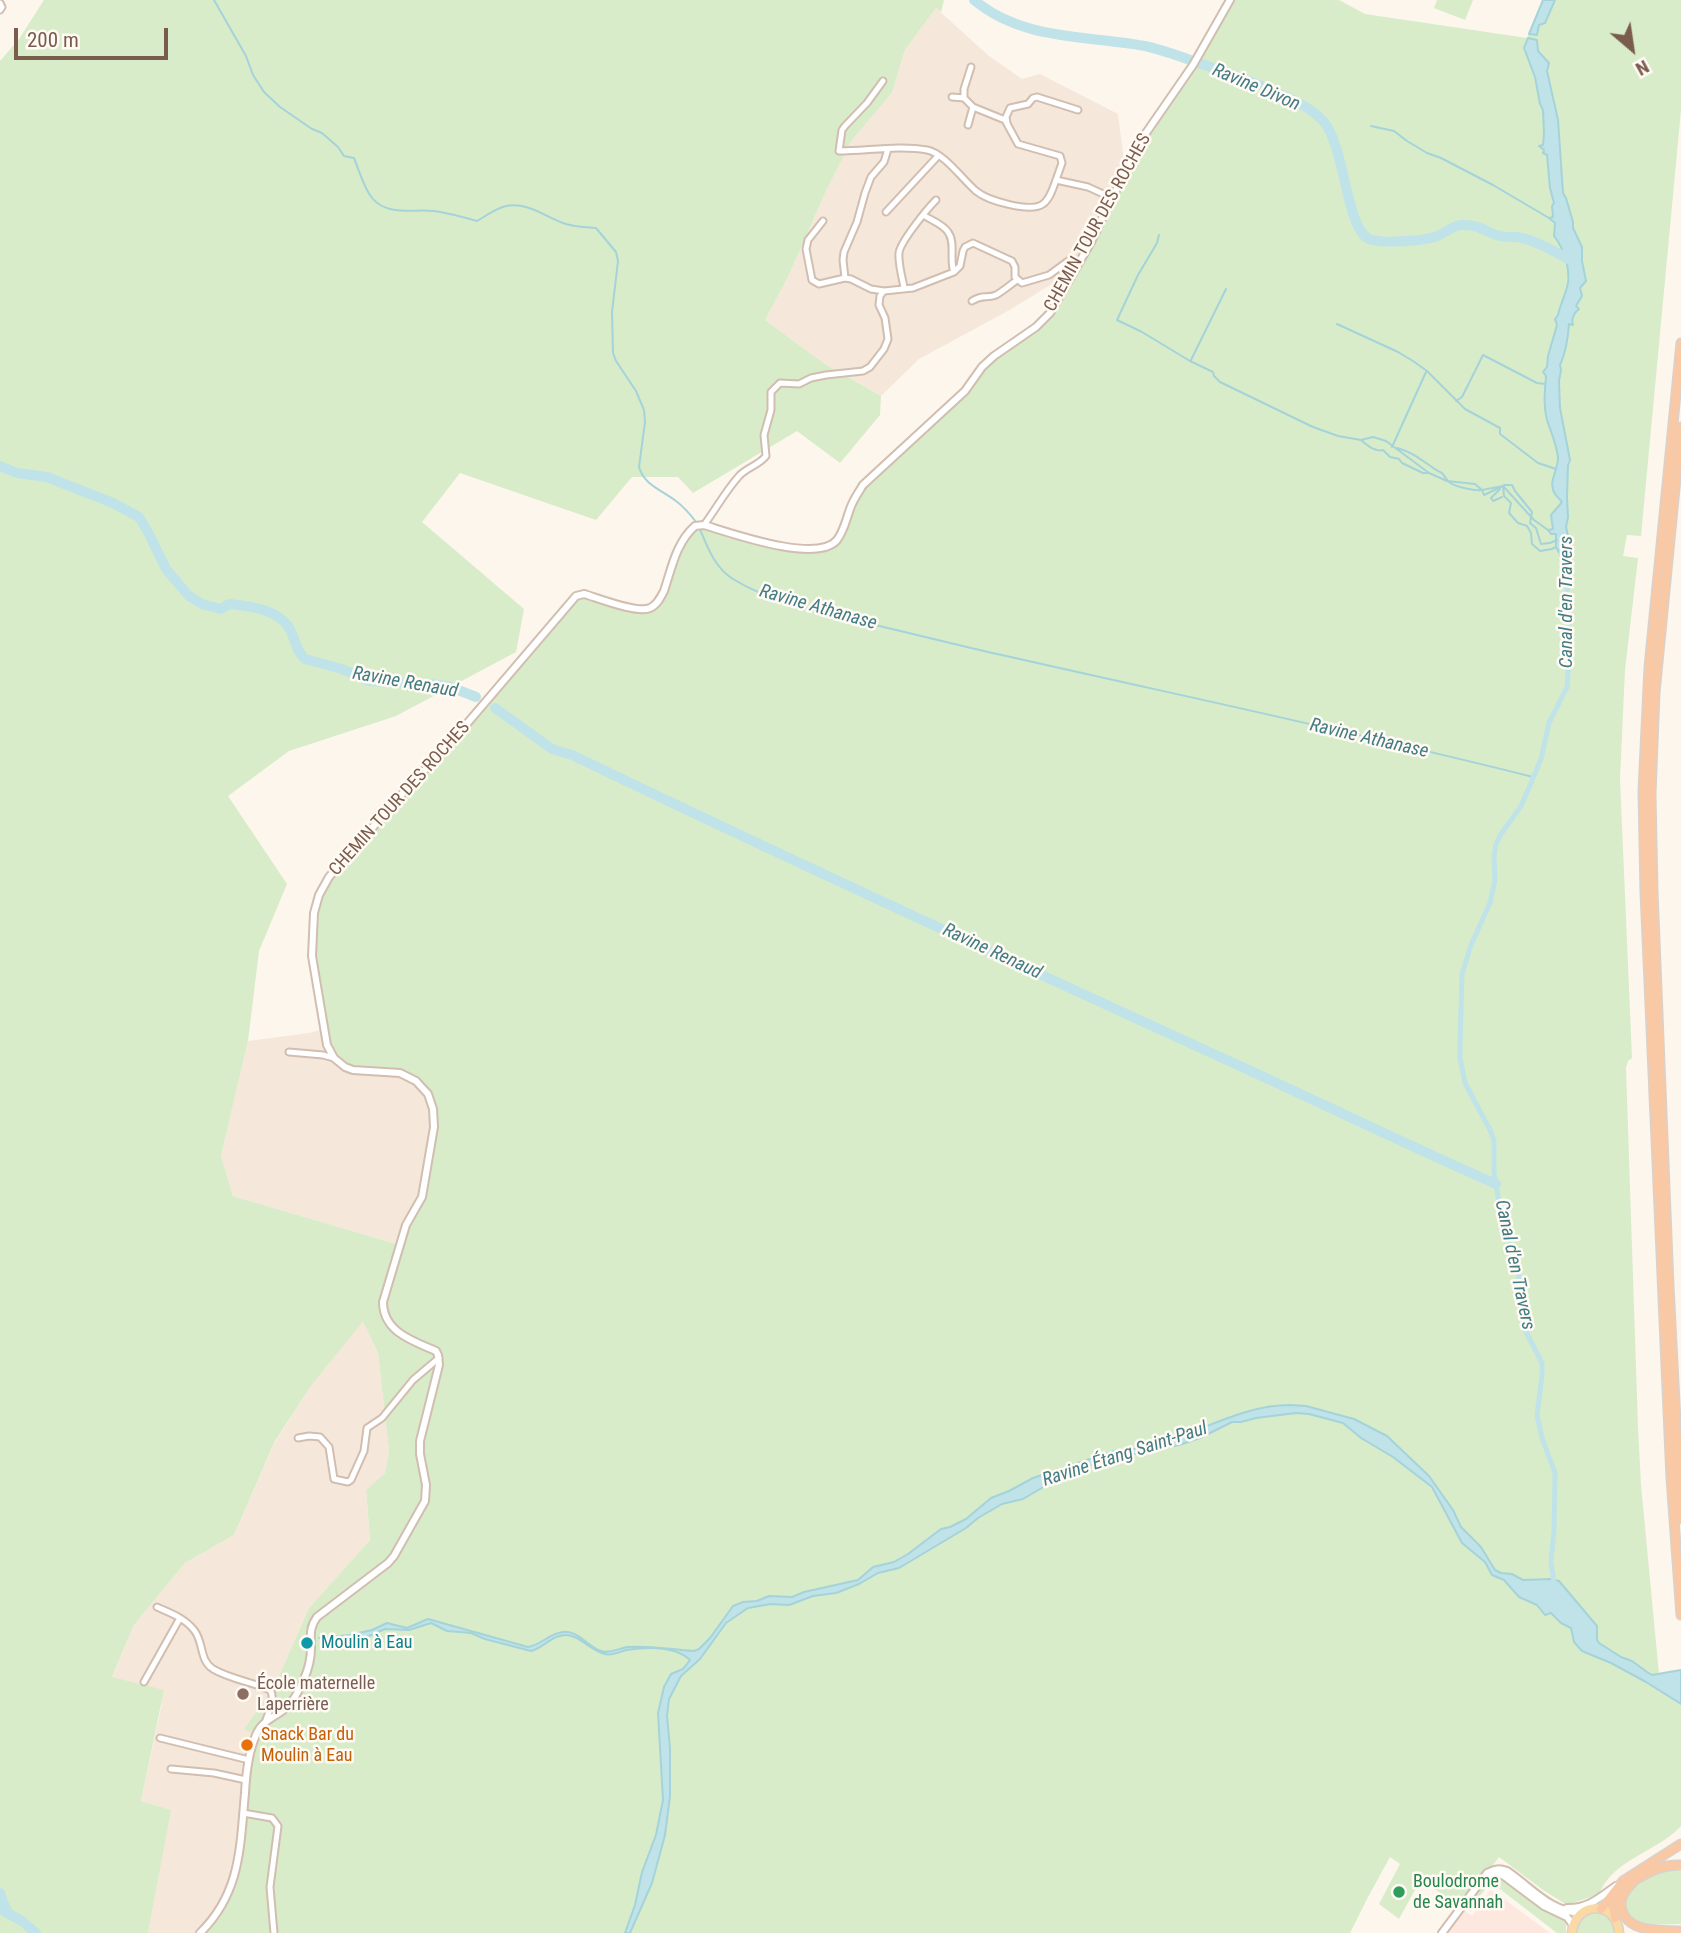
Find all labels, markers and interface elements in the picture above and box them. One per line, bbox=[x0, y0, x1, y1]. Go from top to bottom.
scale bar bbox=[18, 14, 172, 58]
north arrow bbox=[1597, 14, 1667, 84]
text: 200 m bbox=[27, 28, 79, 52]
text: N bbox=[1632, 55, 1653, 81]
water label: Ravine Divon bbox=[1209, 59, 1303, 117]
street label: CHEMIN TOUR DES ROCHES bbox=[1040, 130, 1156, 316]
water label: Canal d'en Travers bbox=[1556, 536, 1578, 668]
water label: Ravine Athanase bbox=[757, 580, 879, 636]
water label: Ravine Renaud bbox=[350, 663, 460, 703]
water label: Ravine Athanase bbox=[1308, 714, 1430, 764]
street label: CHEMIN TOUR DES ROCHES bbox=[325, 717, 475, 881]
water label: Ravine Renaud bbox=[939, 919, 1045, 985]
water label: Canal d'en Travers bbox=[1489, 1198, 1539, 1332]
water label: Ravine Étang Saint-Paul bbox=[1040, 1418, 1210, 1492]
place label: Moulin à Eau bbox=[321, 1632, 412, 1654]
marker: Moulin à Eau bbox=[299, 1635, 315, 1651]
place label: École maternelle Laperrière bbox=[257, 1673, 375, 1716]
marker: École maternelle Laperrière bbox=[235, 1686, 251, 1702]
place label: Snack Bar du Moulin à Eau bbox=[261, 1724, 354, 1766]
marker: Snack Bar du Moulin à Eau bbox=[239, 1737, 255, 1753]
place label: Boulodrome de Savannah bbox=[1413, 1871, 1503, 1913]
marker: Boulodrome de Savannah bbox=[1391, 1884, 1407, 1900]

